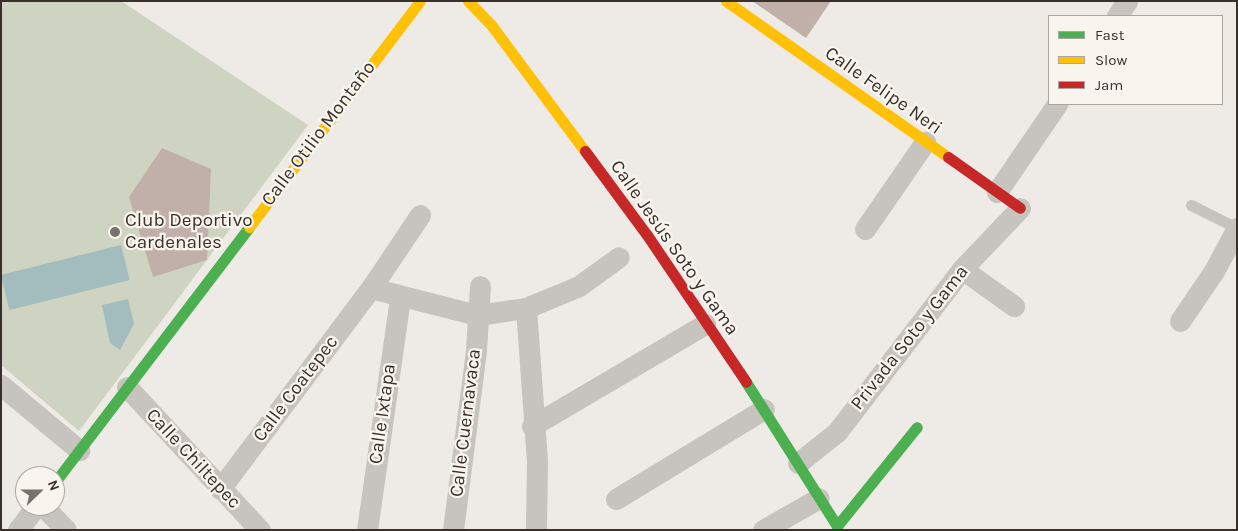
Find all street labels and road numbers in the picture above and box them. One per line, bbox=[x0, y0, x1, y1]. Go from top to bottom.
street label: Calle Felipe Neri bbox=[820, 42, 946, 140]
street label: Calle Otilio Montaño bbox=[257, 57, 381, 211]
street label: Calle Jesús Soto y Gama bbox=[605, 156, 743, 340]
street label: Privada Soto y Gama bbox=[846, 261, 974, 415]
street label: Calle Coatepec bbox=[249, 331, 343, 447]
street label: Calle Cuernavaca bbox=[446, 348, 486, 498]
street label: Calle Ixtapa bbox=[365, 362, 401, 466]
street label: Calle Chiltepec bbox=[141, 404, 245, 514]

